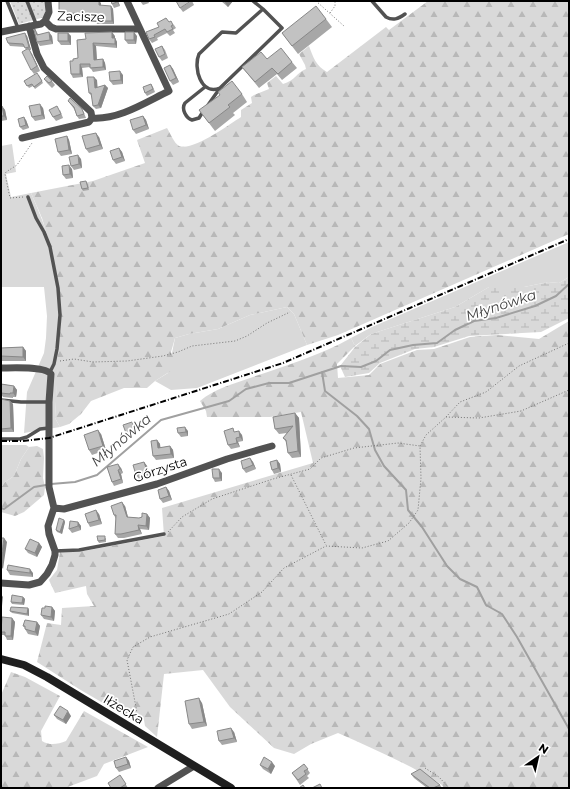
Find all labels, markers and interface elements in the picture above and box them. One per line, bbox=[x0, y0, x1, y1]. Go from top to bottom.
street label: Zacisze bbox=[57, 7, 105, 25]
water label: Młynówka bbox=[464, 285, 538, 325]
water label: Młynówka bbox=[87, 410, 155, 470]
street label: Górzysta bbox=[131, 453, 189, 485]
street label: Iłżecka bbox=[101, 691, 147, 727]
north arrow bbox=[518, 737, 558, 777]
text: N bbox=[536, 740, 551, 757]

